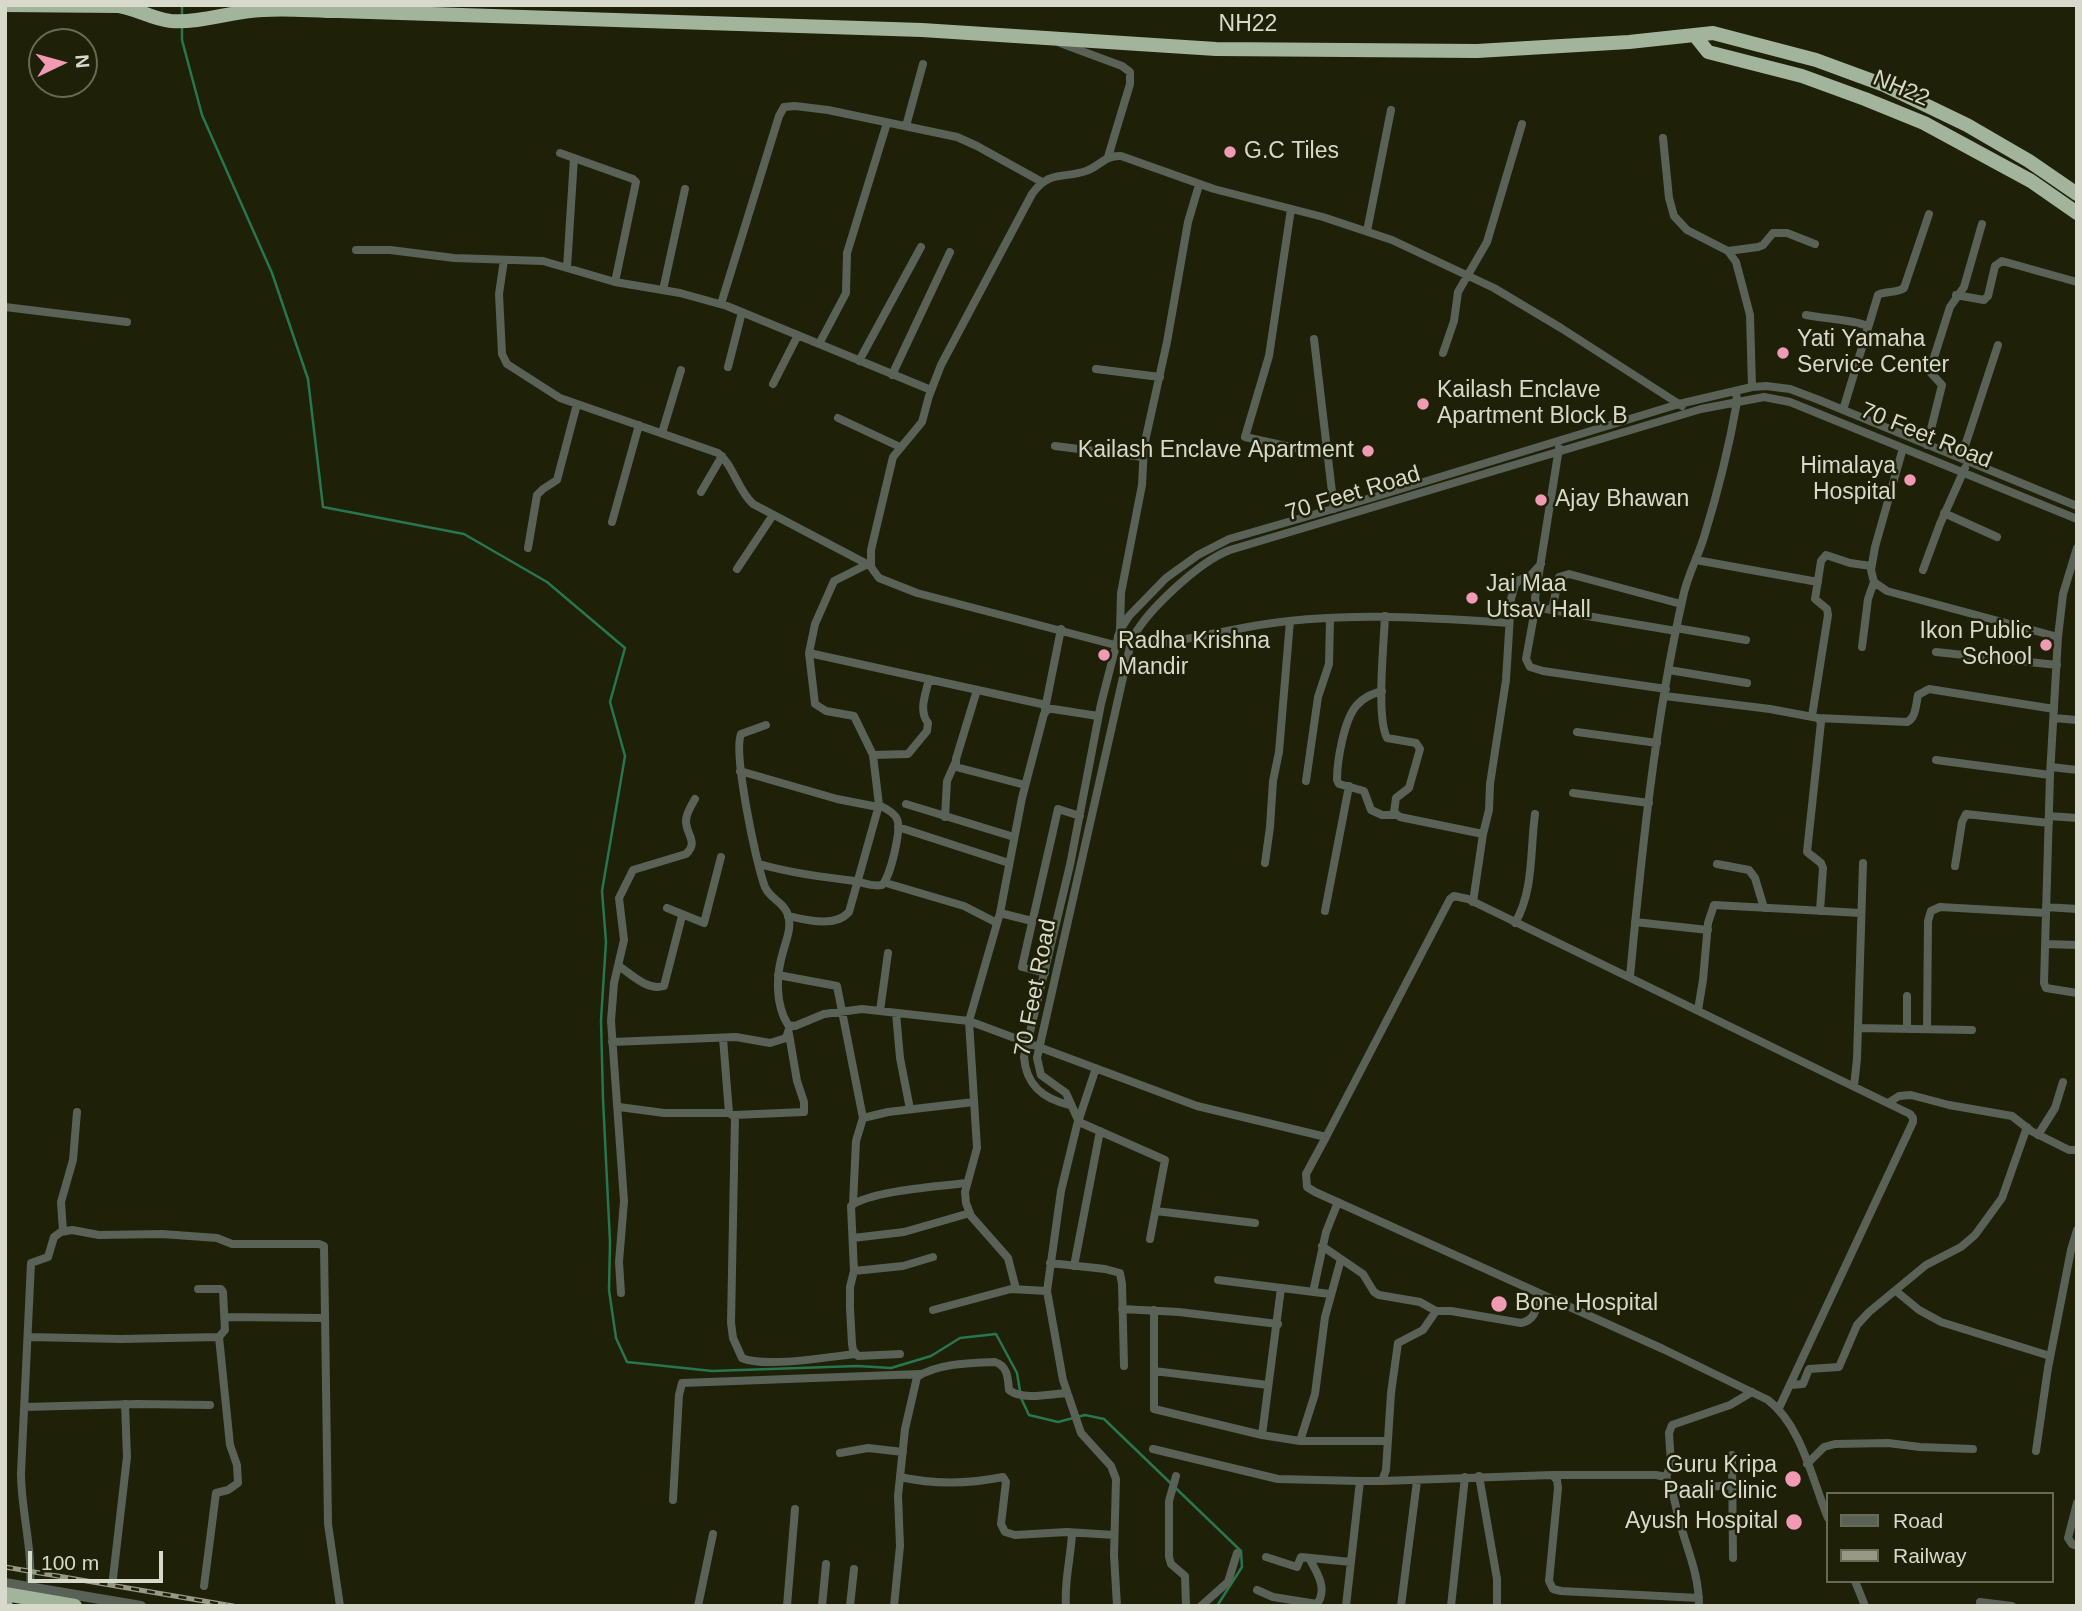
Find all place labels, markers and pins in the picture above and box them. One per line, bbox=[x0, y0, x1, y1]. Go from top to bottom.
place label: G.C Tiles bbox=[1244, 138, 1339, 166]
marker: G.C Tiles bbox=[1222, 144, 1238, 160]
place label: Yati Yamaha Service Center bbox=[1797, 326, 1949, 380]
marker: Yati Yamaha Service Center bbox=[1775, 345, 1791, 361]
place label: Kailash Enclave Apartment Block B bbox=[1437, 377, 1627, 431]
marker: Kailash Enclave Apartment Block B bbox=[1415, 396, 1431, 412]
place label: Kailash Enclave Apartment bbox=[1078, 437, 1354, 465]
marker: Kailash Enclave Apartment bbox=[1360, 443, 1376, 459]
place label: Himalaya Hospital bbox=[1800, 453, 1896, 507]
marker: Himalaya Hospital bbox=[1902, 472, 1918, 488]
place label: Ajay Bhawan bbox=[1555, 486, 1689, 514]
marker: Ajay Bhawan bbox=[1533, 492, 1549, 508]
place label: Jai Maa Utsav Hall bbox=[1486, 571, 1591, 625]
marker: Jai Maa Utsav Hall bbox=[1464, 590, 1480, 606]
place label: Ikon Public School bbox=[1919, 618, 2032, 672]
place label: Radha Krishna Mandir bbox=[1118, 628, 1270, 682]
marker: Ikon Public School bbox=[2038, 637, 2054, 653]
marker: Radha Krishna Mandir bbox=[1096, 647, 1112, 663]
place label: Bone Hospital bbox=[1515, 1290, 1658, 1318]
marker: Bone Hospital bbox=[1489, 1294, 1509, 1314]
place label: Guru Kripa Paali Clinic bbox=[1663, 1452, 1777, 1506]
marker: Guru Kripa Paali Clinic bbox=[1783, 1469, 1803, 1489]
place label: Ayush Hospital bbox=[1625, 1508, 1778, 1536]
marker: Ayush Hospital bbox=[1784, 1512, 1804, 1532]

